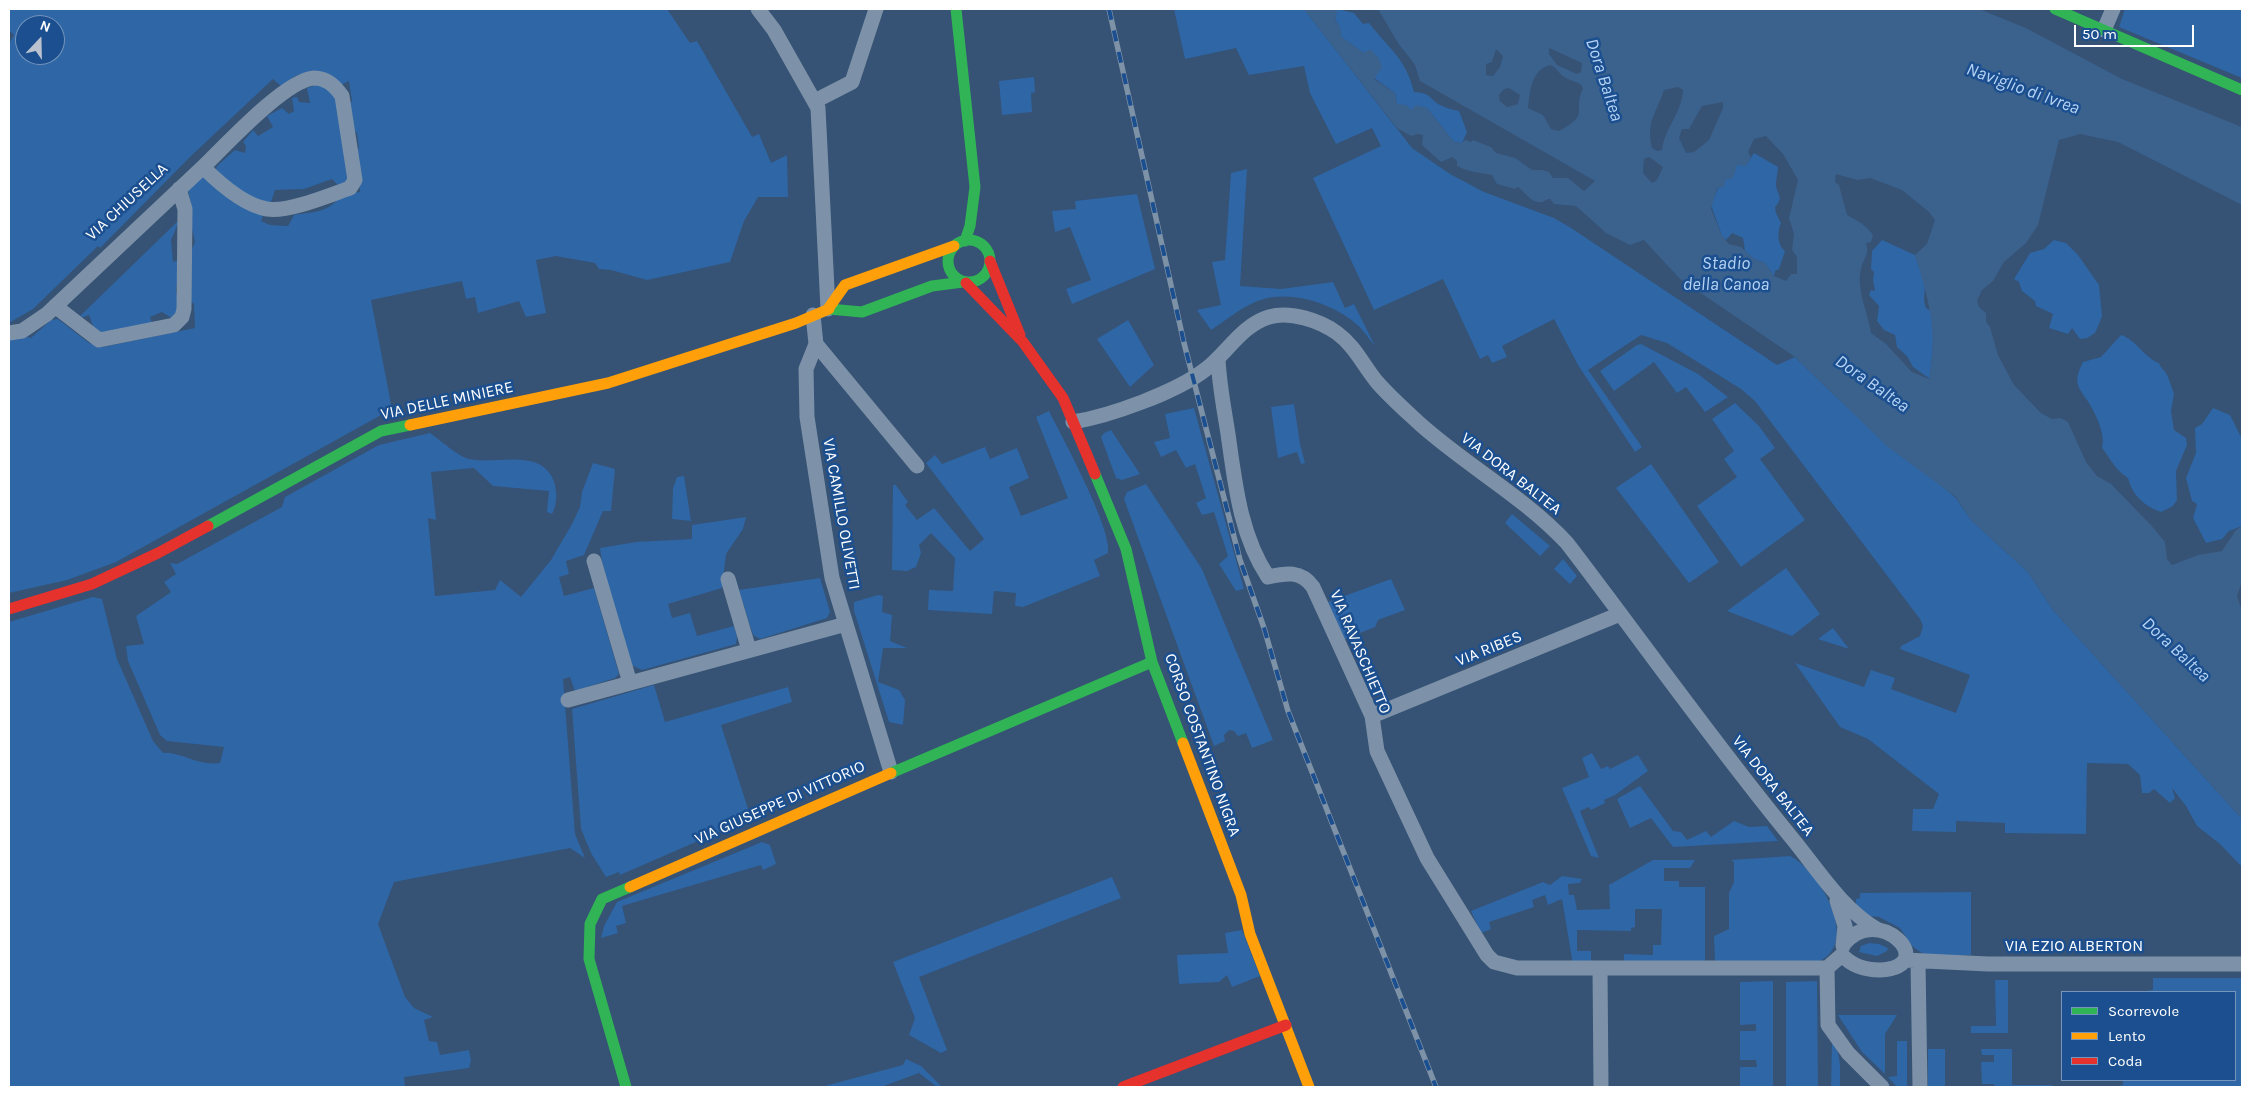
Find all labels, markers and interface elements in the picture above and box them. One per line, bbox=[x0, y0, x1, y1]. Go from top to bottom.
north arrow bbox=[15, 15, 65, 65]
scale bar bbox=[2076, 15, 2196, 47]
text: N bbox=[37, 17, 53, 36]
text: 50 m bbox=[2082, 25, 2117, 43]
water label: Dora Baltea bbox=[1580, 36, 1628, 124]
water label: Naviglio di Ivrea bbox=[1963, 59, 2083, 119]
street label: VIA CHIUSELLA bbox=[82, 159, 172, 245]
water label: Stadio della Canoa bbox=[1683, 253, 1769, 296]
water label: Dora Baltea bbox=[1831, 351, 1913, 417]
street label: VIA DELLE MINIERE bbox=[379, 378, 515, 424]
street label: VIA DORA BALTEA bbox=[1457, 429, 1565, 519]
street label: VIA CAMILLO OLIVETTI bbox=[818, 437, 864, 591]
street label: VIA RAVASCHIETTO bbox=[1325, 587, 1395, 717]
water label: Dora Baltea bbox=[2137, 613, 2215, 687]
street label: VIA RIBES bbox=[1453, 627, 1525, 671]
street label: CORSO COSTANTINO NIGRA bbox=[1160, 651, 1244, 839]
street label: VIA DORA BALTEA bbox=[1728, 732, 1818, 840]
street label: VIA GIUSEPPE DI VITTORIO bbox=[692, 757, 868, 849]
street label: VIA EZIO ALBERTON bbox=[2005, 936, 2143, 956]
legend bbox=[2061, 991, 2236, 1081]
text: Scorrevole bbox=[2108, 1002, 2179, 1020]
text: Lento bbox=[2108, 1027, 2146, 1045]
text: Coda bbox=[2108, 1052, 2143, 1070]

